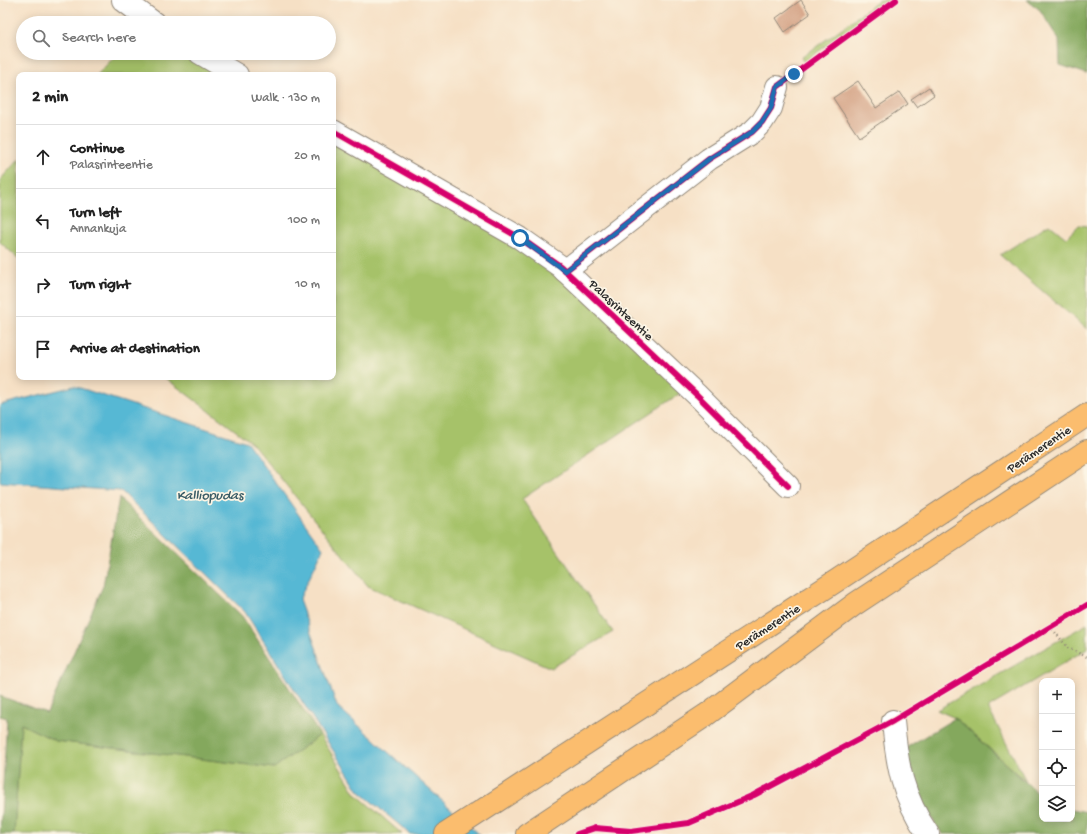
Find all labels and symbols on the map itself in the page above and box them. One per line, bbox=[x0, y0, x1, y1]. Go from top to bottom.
route end bbox=[785, 65, 803, 83]
route start bbox=[511, 229, 529, 247]
street label: Palasrinteentie bbox=[584, 276, 656, 345]
street label: Perämerentie bbox=[1004, 423, 1074, 478]
water label: Kalliopudas bbox=[177, 488, 245, 505]
street label: Perämerentie bbox=[732, 602, 804, 655]

